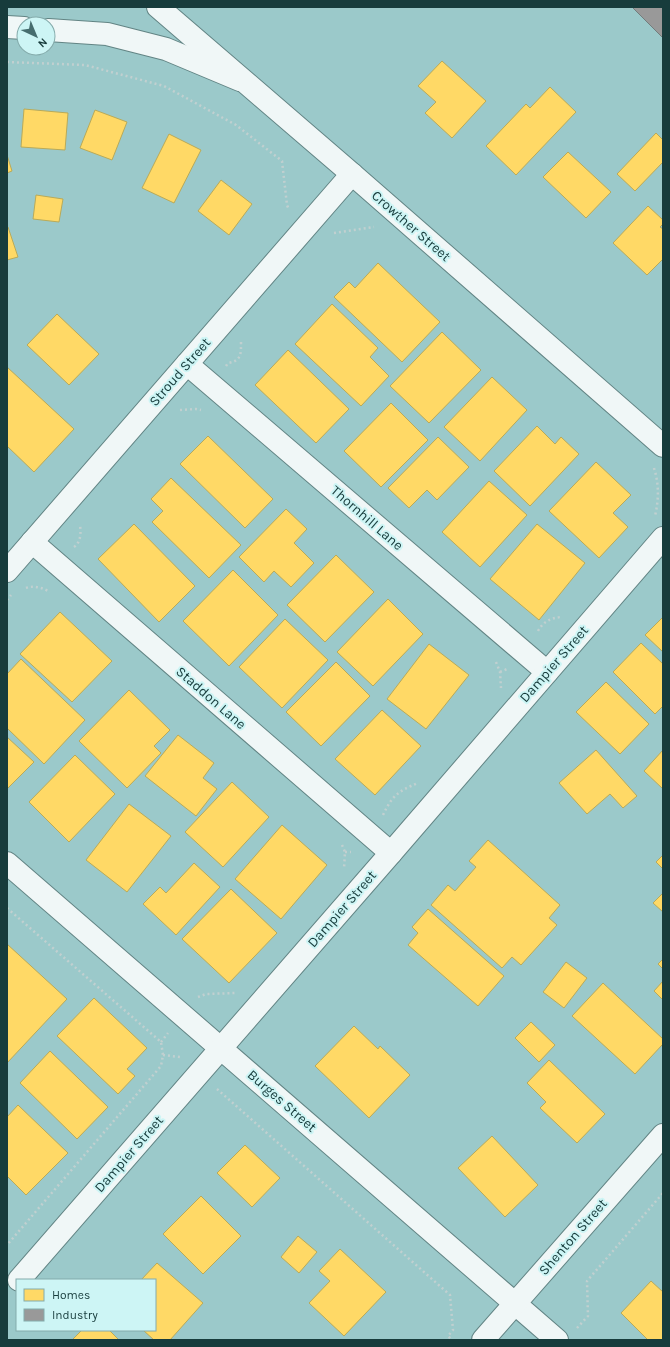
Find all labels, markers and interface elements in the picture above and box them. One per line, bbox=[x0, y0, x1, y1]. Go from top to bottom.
north arrow bbox=[16, 16, 56, 56]
text: N bbox=[35, 35, 50, 50]
street label: Crowther Street bbox=[368, 187, 454, 265]
street label: Stroud Street bbox=[146, 334, 214, 410]
street label: Thornhill Lane bbox=[327, 482, 407, 554]
street label: Dampier Street bbox=[516, 622, 592, 706]
street label: Staddon Lane bbox=[172, 663, 250, 733]
street label: Dampier Street bbox=[304, 867, 380, 951]
street label: Burges Street bbox=[244, 1066, 320, 1136]
street label: Dampier Street bbox=[91, 1112, 167, 1196]
street label: Shenton Street bbox=[535, 1195, 611, 1279]
legend bbox=[16, 1279, 156, 1331]
text: Homes bbox=[52, 1288, 90, 1302]
text: Industry bbox=[52, 1308, 98, 1322]

